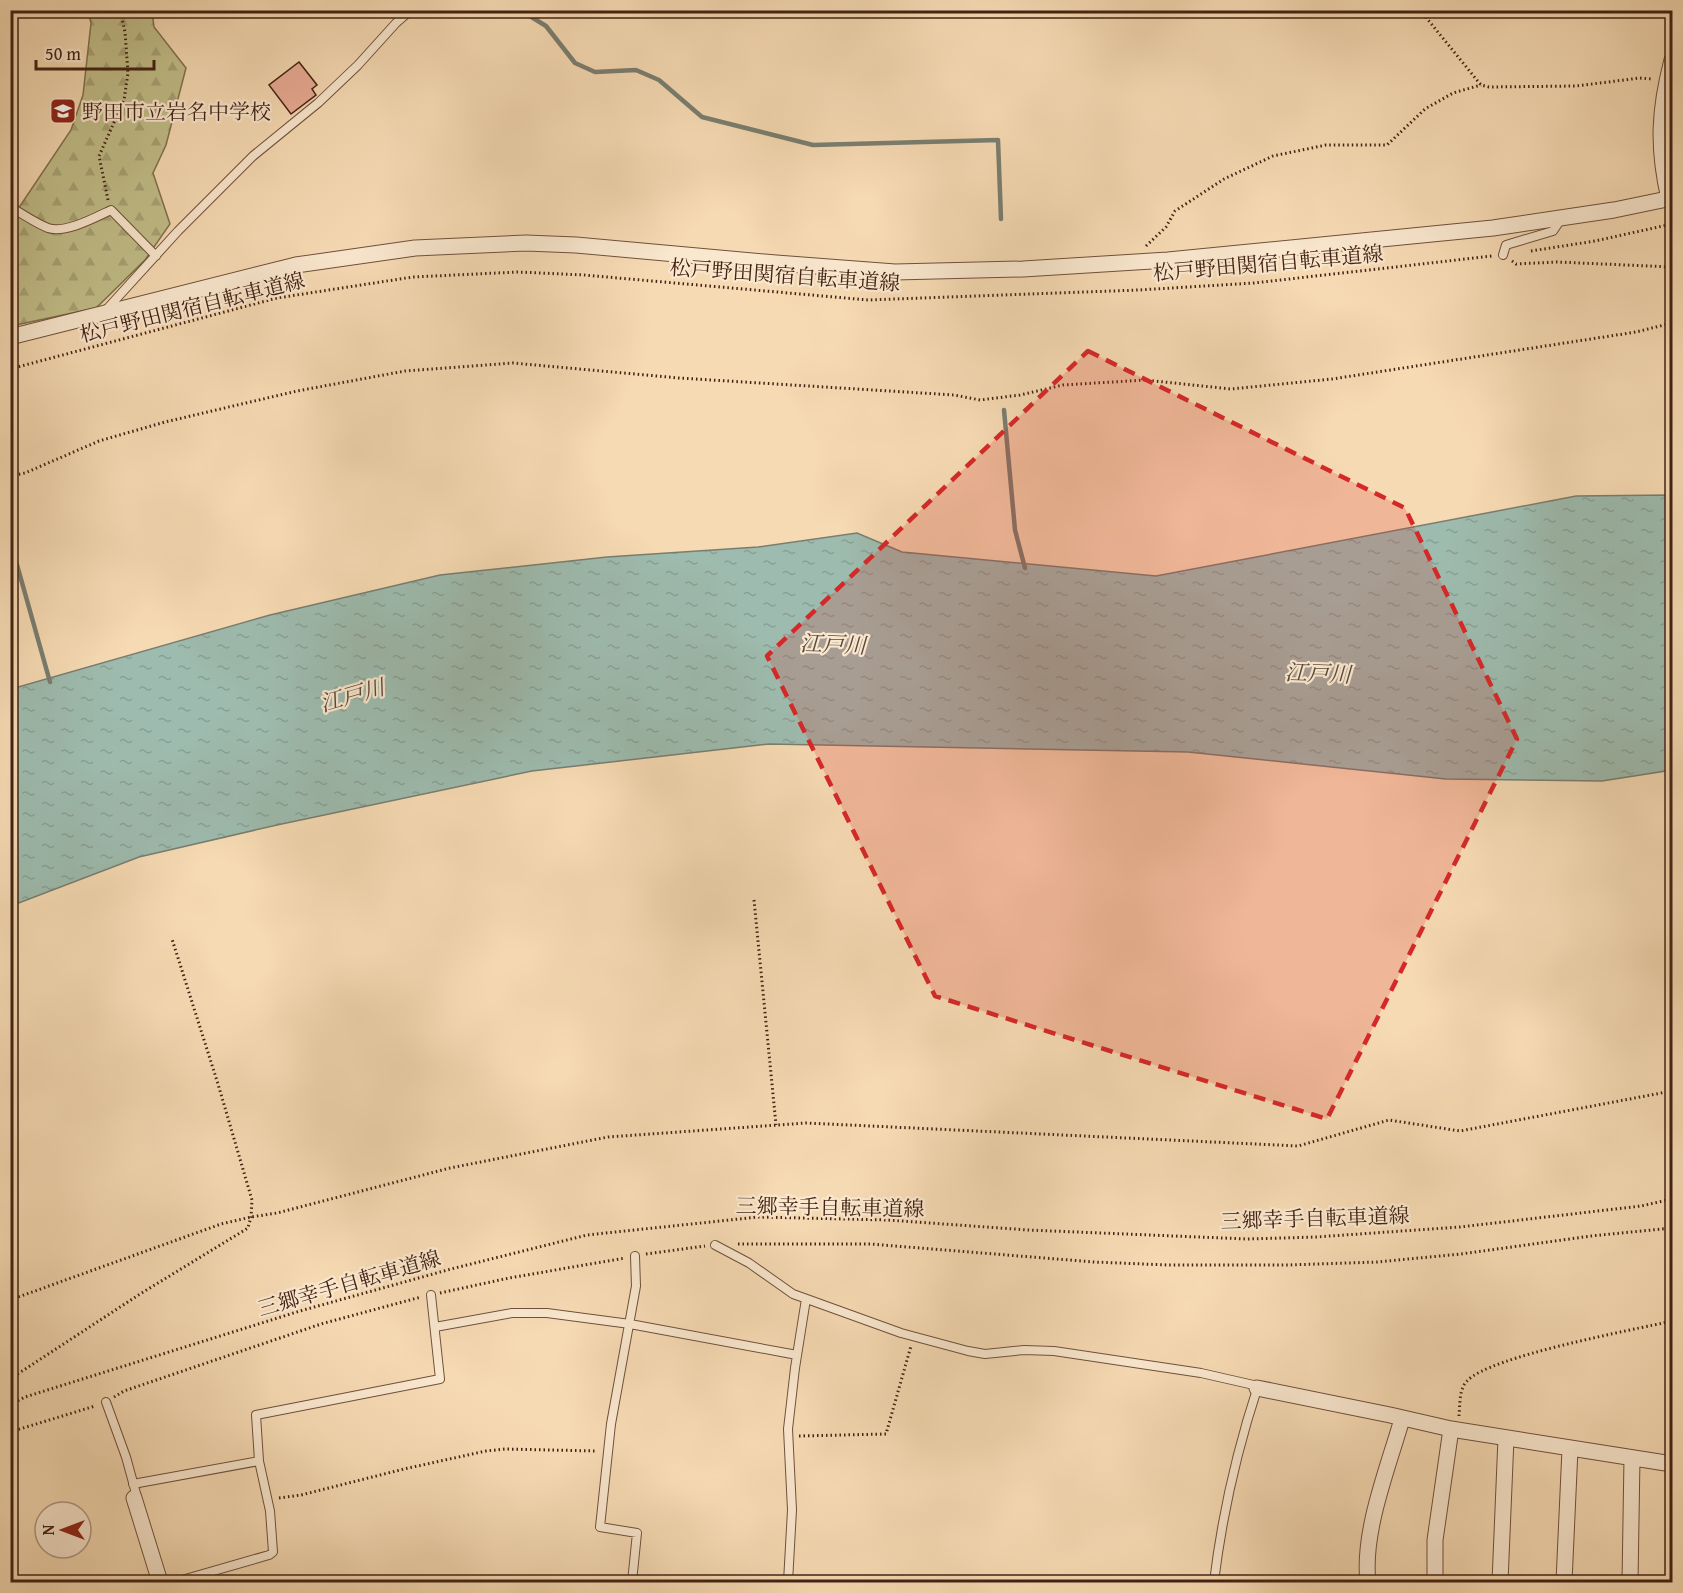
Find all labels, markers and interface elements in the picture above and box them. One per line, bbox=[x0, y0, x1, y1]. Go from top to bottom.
scale bar bbox=[36, 33, 154, 71]
text: 50 m bbox=[45, 40, 81, 67]
school or university icon: 野田市立岩名中学校 bbox=[48, 96, 78, 126]
place label: 野田市立岩名中学校 bbox=[82, 96, 271, 127]
street label: 松戸野田関宿自転車道線 bbox=[1152, 237, 1384, 289]
street label: 松戸野田関宿自転車道線 bbox=[669, 251, 901, 299]
street label: 松戸野田関宿自転車道線 bbox=[76, 264, 308, 350]
water label: 江戸川 bbox=[799, 627, 869, 661]
water label: 江戸川 bbox=[1284, 656, 1354, 690]
water label: 江戸川 bbox=[316, 670, 390, 719]
street label: 三郷幸手自転車道線 bbox=[735, 1190, 925, 1224]
street label: 三郷幸手自転車道線 bbox=[1220, 1199, 1410, 1237]
street label: 三郷幸手自転車道線 bbox=[254, 1242, 444, 1324]
north arrow bbox=[33, 1500, 93, 1560]
text: N bbox=[36, 1524, 60, 1535]

